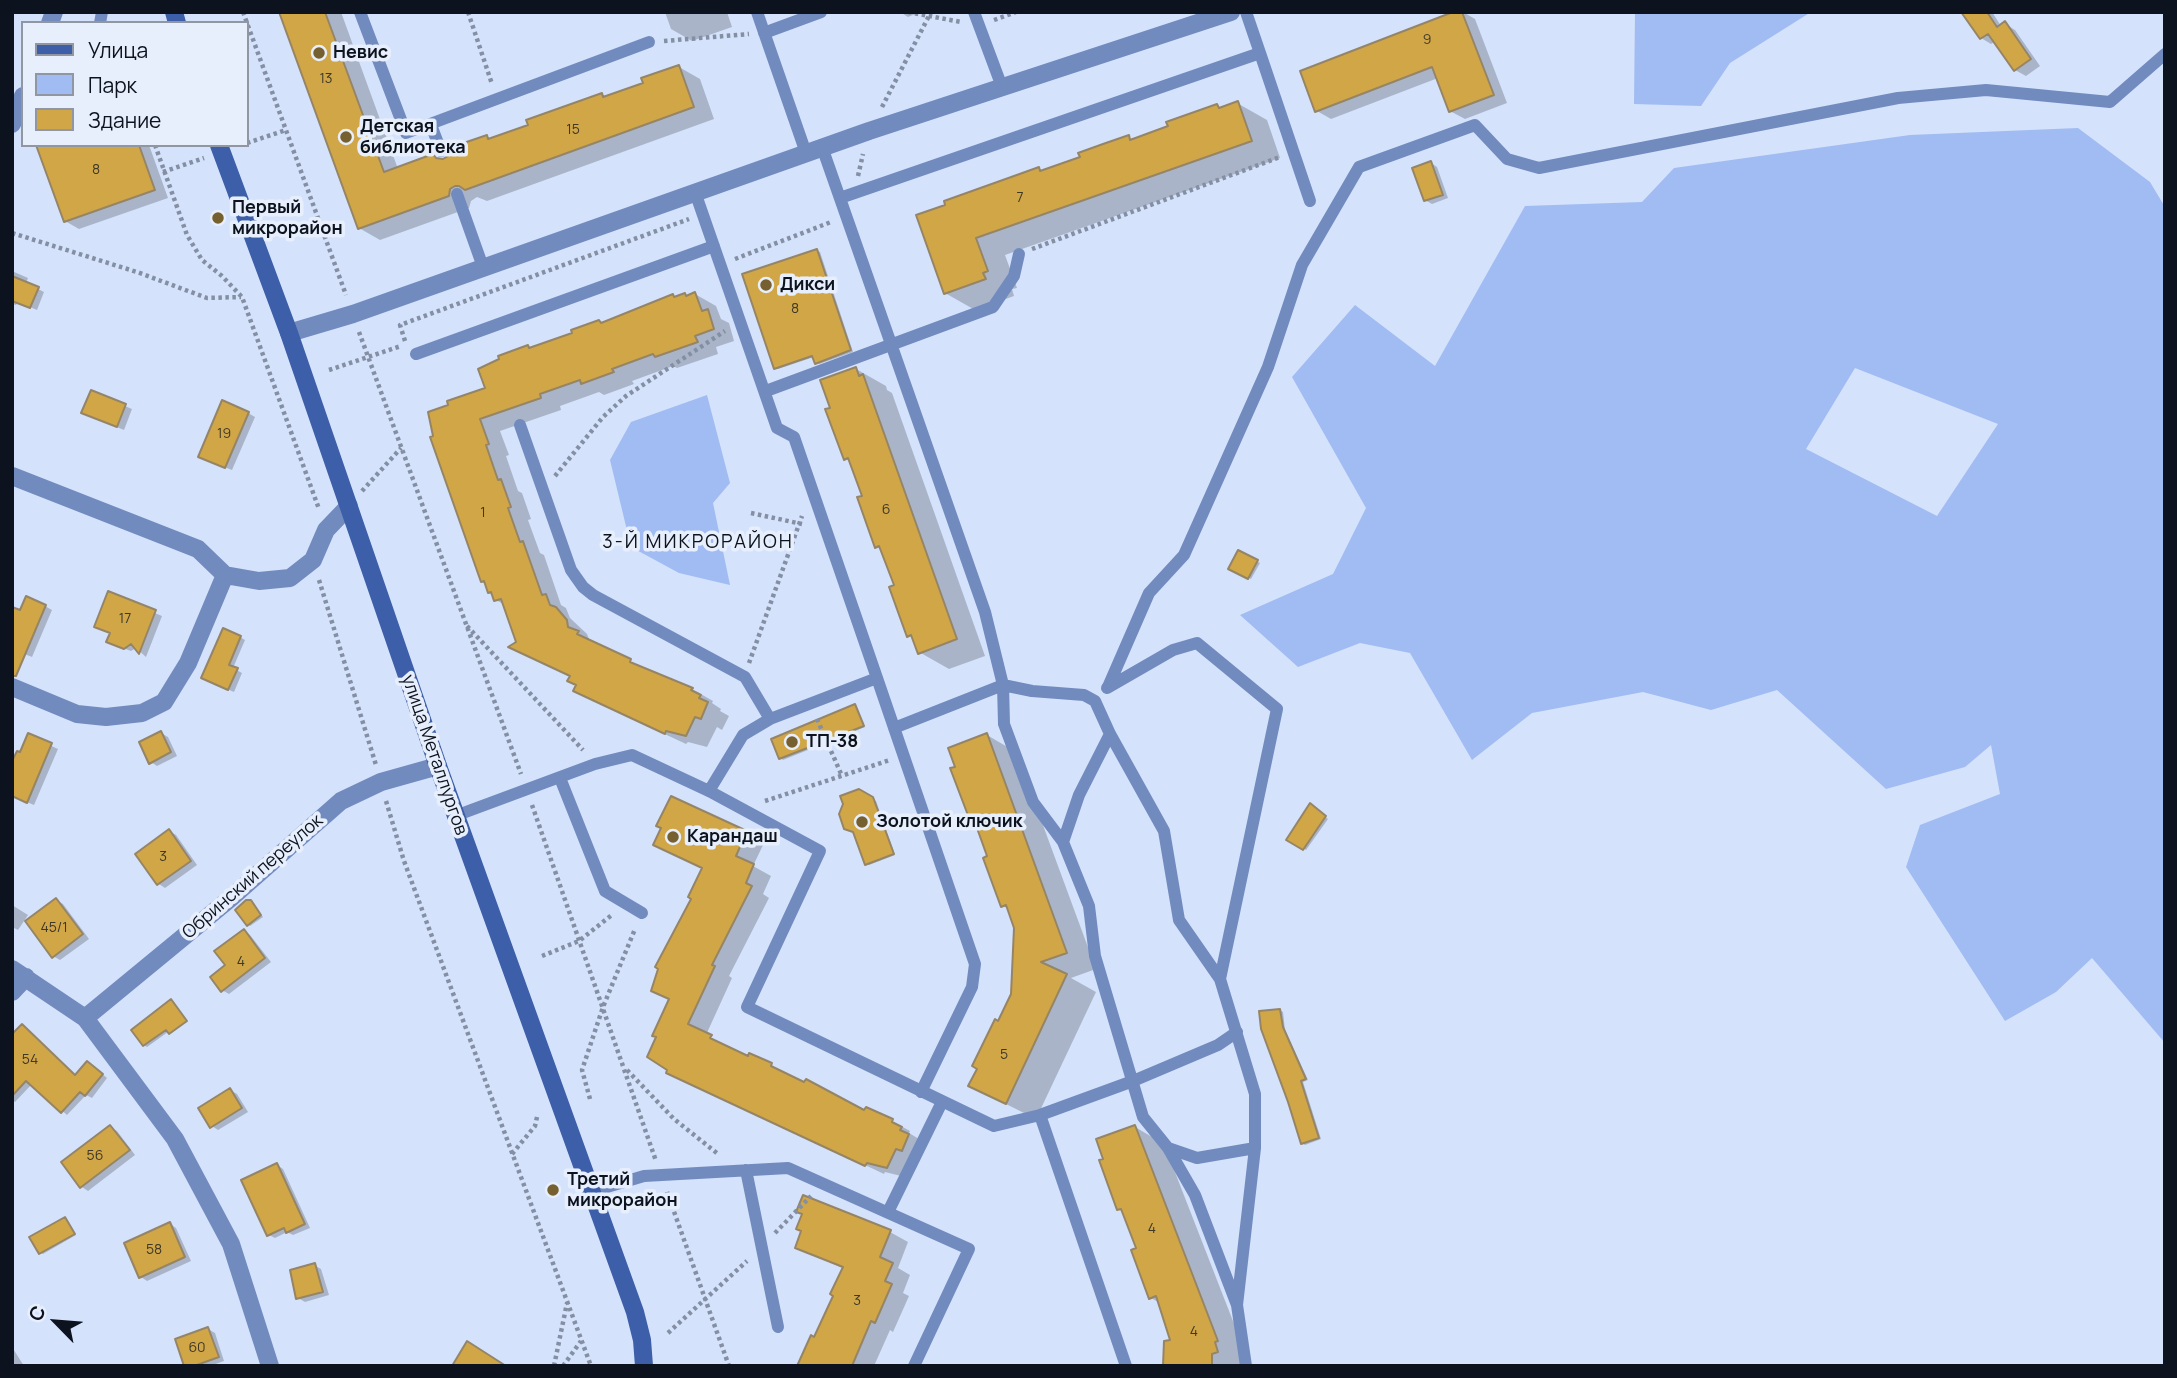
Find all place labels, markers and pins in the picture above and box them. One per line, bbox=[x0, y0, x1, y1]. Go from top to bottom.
place label: Невис bbox=[333, 42, 388, 64]
marker: Невис bbox=[311, 45, 327, 61]
place label: Детская библиотека bbox=[360, 116, 466, 158]
marker: Детская библиотека bbox=[338, 129, 354, 145]
place label: Первый микрорайон bbox=[232, 197, 343, 240]
marker: Первый микрорайон bbox=[210, 210, 226, 226]
place label: Дикси bbox=[780, 274, 835, 296]
marker: Дикси bbox=[758, 277, 774, 293]
place label: ТП-38 bbox=[806, 731, 858, 753]
marker: ТП-38 bbox=[784, 734, 800, 750]
place label: Золотой ключик bbox=[876, 811, 1022, 833]
marker: Золотой ключик bbox=[854, 814, 870, 830]
place label: Карандаш bbox=[687, 826, 778, 848]
marker: Карандаш bbox=[665, 829, 681, 845]
place label: Третий микрорайон bbox=[567, 1169, 678, 1212]
marker: Третий микрорайон bbox=[545, 1182, 561, 1198]

